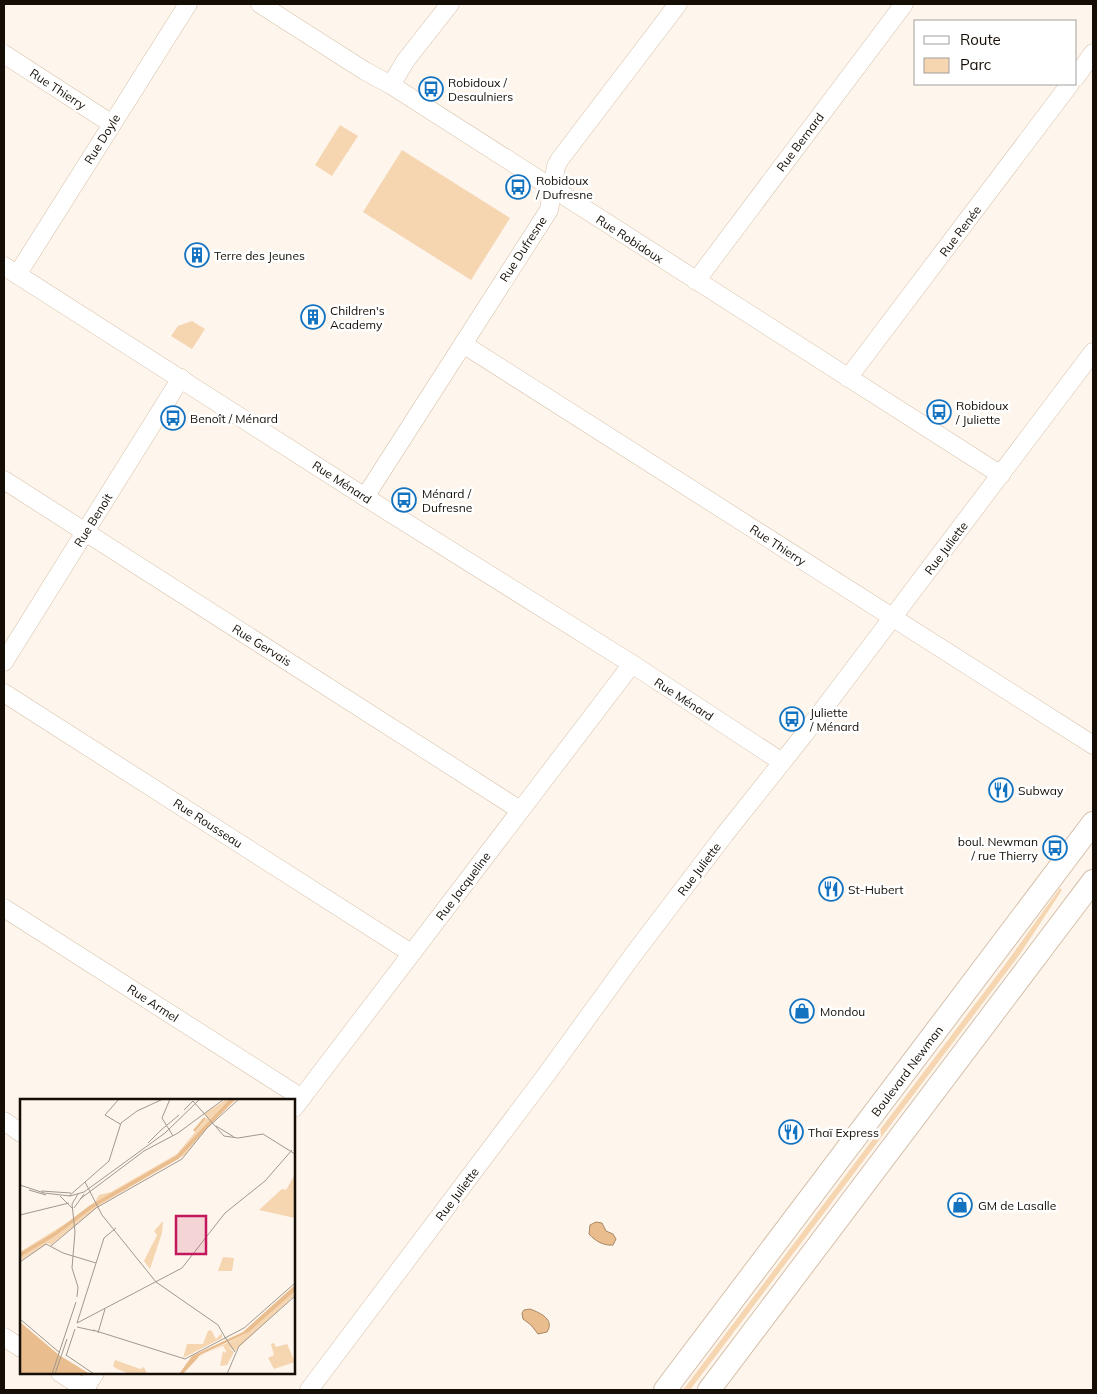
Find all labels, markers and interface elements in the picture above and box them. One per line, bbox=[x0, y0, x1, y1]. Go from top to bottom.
legend bbox=[914, 20, 1077, 85]
text: Route bbox=[960, 30, 1001, 49]
text: Parc bbox=[960, 55, 991, 74]
street label: Rue Thierry bbox=[27, 65, 89, 113]
place label: Robidoux / Desaulniers bbox=[448, 75, 513, 104]
bus stop icon: Robidoux / Desaulniers bbox=[418, 76, 444, 102]
street label: Rue Bernard bbox=[773, 110, 827, 174]
street label: Rue Doyle bbox=[81, 111, 123, 167]
place label: Robidoux / Dufresne bbox=[535, 173, 593, 202]
bus stop icon: Robidoux / Dufresne bbox=[505, 174, 531, 200]
street label: Rue Renée bbox=[936, 203, 984, 259]
street label: Rue Robidoux bbox=[593, 212, 667, 267]
street label: Rue Dufresne bbox=[496, 213, 550, 285]
building icon: Terre des Jeunes bbox=[184, 242, 210, 268]
place label: Terre des Jeunes bbox=[214, 248, 305, 263]
place label: Children's Academy bbox=[330, 303, 385, 332]
building icon: Children's Academy bbox=[300, 304, 326, 330]
place label: Robidoux / Juliette bbox=[955, 398, 1009, 427]
bus stop icon: Robidoux / Juliette bbox=[926, 399, 952, 425]
bus stop icon: Benoît / Ménard bbox=[160, 405, 186, 431]
place label: Benoît / Ménard bbox=[190, 411, 278, 426]
street label: Rue Ménard bbox=[310, 457, 374, 507]
place label: Ménard / Dufresne bbox=[422, 486, 472, 515]
bus stop icon: Ménard / Dufresne bbox=[391, 487, 417, 513]
street label: Rue Benoit bbox=[71, 490, 115, 550]
street label: Rue Juliette bbox=[921, 518, 971, 578]
street label: Rue Thierry bbox=[747, 521, 809, 569]
street label: Rue Gervais bbox=[230, 621, 294, 669]
street label: Rue Ménard bbox=[652, 674, 716, 724]
place label: Juliette / Ménard bbox=[809, 705, 859, 734]
bus stop icon: Juliette / Ménard bbox=[779, 706, 805, 732]
restaurant icon: Subway bbox=[988, 777, 1014, 803]
place label: Subway bbox=[1018, 783, 1064, 798]
street label: Rue Rousseau bbox=[171, 795, 245, 851]
place label: boul. Newman / rue Thierry bbox=[958, 834, 1039, 863]
bus stop icon: boul. Newman / rue Thierry bbox=[1042, 835, 1068, 861]
street label: Rue Juliette bbox=[674, 839, 724, 899]
street label: Rue Jacqueline bbox=[432, 849, 494, 923]
restaurant icon: St-Hubert bbox=[818, 876, 844, 902]
place label: St-Hubert bbox=[848, 882, 903, 897]
street label: Rue Armel bbox=[125, 981, 181, 1025]
shop icon: Mondou bbox=[789, 998, 815, 1024]
place label: Mondou bbox=[820, 1004, 865, 1019]
street label: Boulevard Newman bbox=[868, 1023, 946, 1119]
inset map bbox=[20, 1099, 295, 1374]
restaurant icon: Thaï Express bbox=[778, 1119, 804, 1145]
place label: Thaï Express bbox=[808, 1125, 879, 1140]
street label: Rue Juliette bbox=[432, 1164, 482, 1224]
shop icon: GM de Lasalle bbox=[947, 1192, 973, 1218]
place label: GM de Lasalle bbox=[978, 1198, 1056, 1213]

